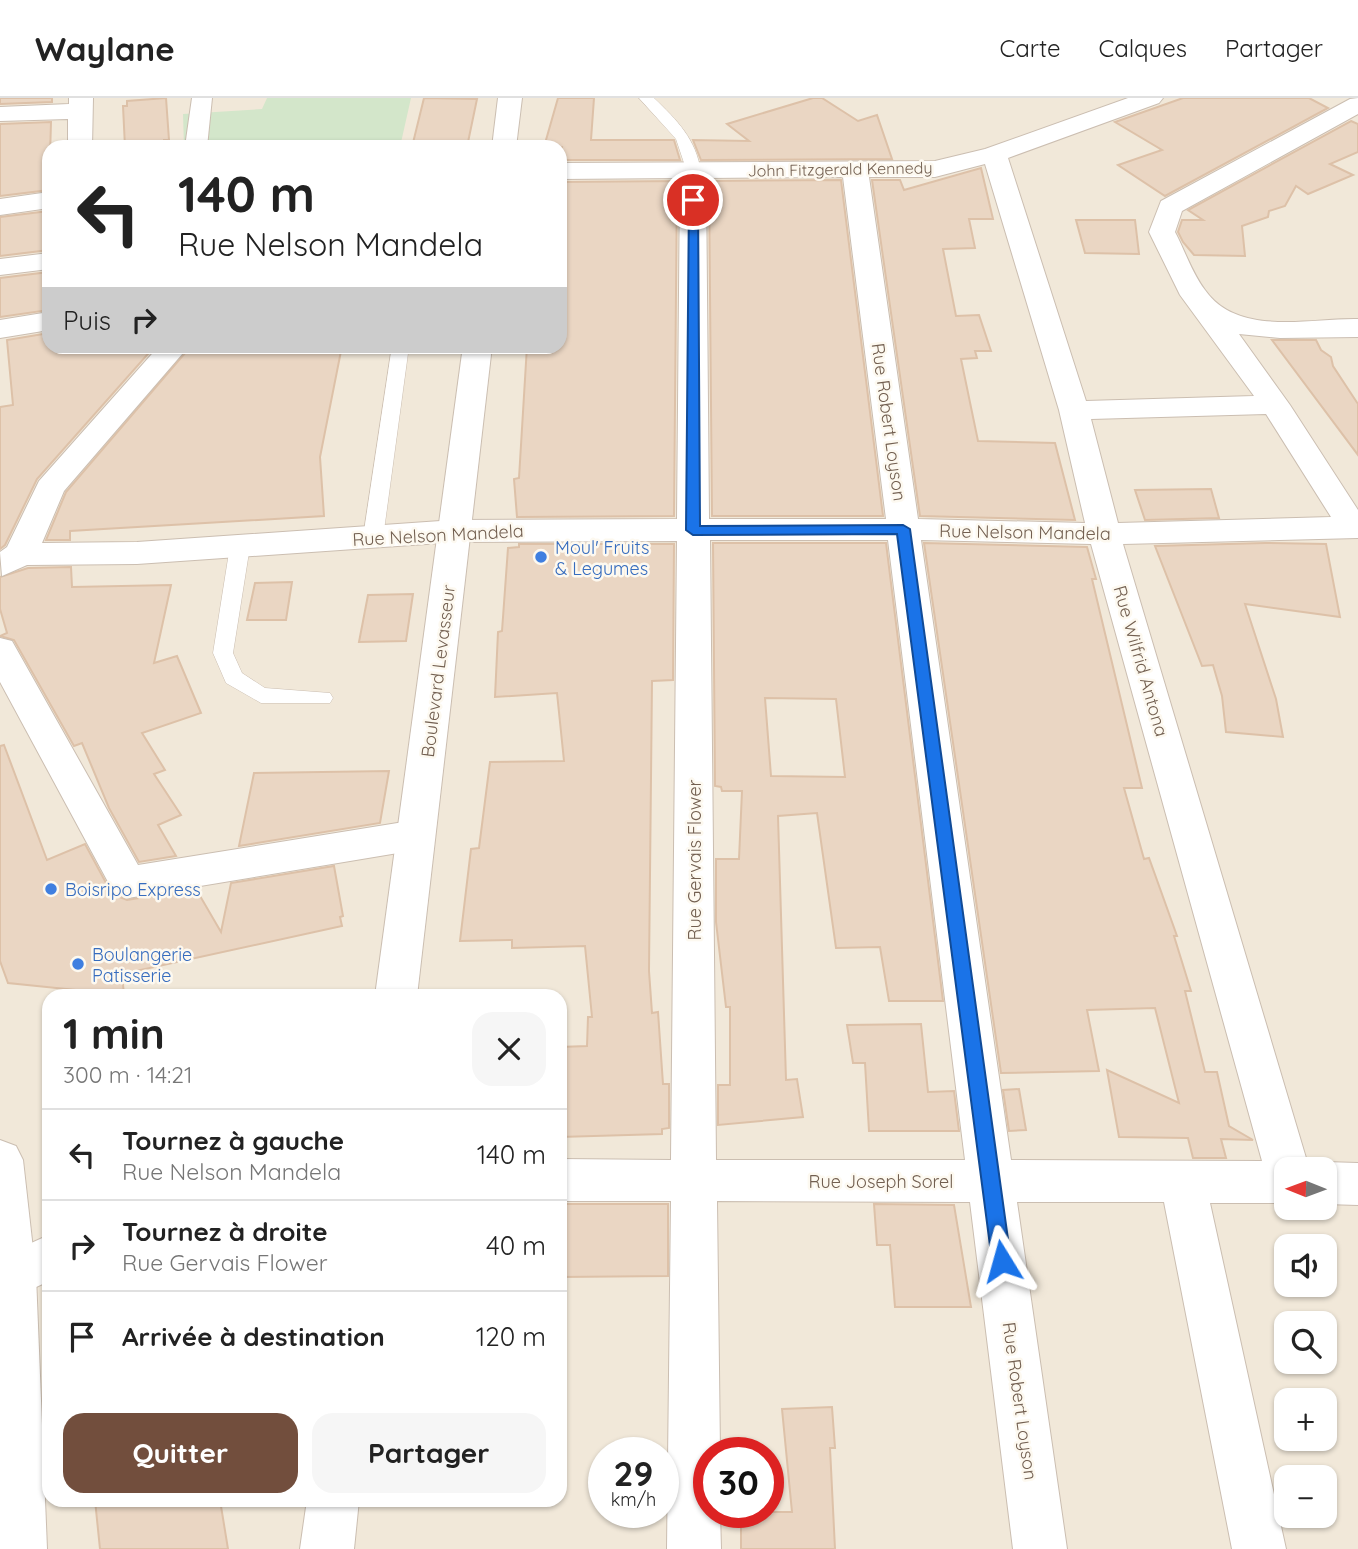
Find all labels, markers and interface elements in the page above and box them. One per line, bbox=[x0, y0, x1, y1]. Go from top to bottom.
text: Waylane bbox=[35, 28, 175, 69]
text: Carte bbox=[999, 33, 1061, 63]
text: Calques bbox=[1099, 33, 1187, 63]
text: Partager bbox=[1225, 33, 1323, 63]
street label: John Fitzgerald Kennedy bbox=[747, 157, 933, 181]
text: 140 m bbox=[178, 163, 315, 224]
icon: left bbox=[63, 168, 154, 259]
pin bbox=[663, 170, 723, 230]
icon: arrive bbox=[674, 181, 712, 219]
text: Rue Nelson Mandela bbox=[178, 224, 483, 264]
icon: right bbox=[125, 301, 163, 339]
text: Puis bbox=[63, 304, 111, 337]
street label: Rue Robert Loyson bbox=[867, 342, 911, 502]
street label: Rue Nelson Mandela bbox=[352, 519, 524, 551]
street label: Rue Nelson Mandela bbox=[939, 519, 1111, 545]
place label: Moul' Fruits & Legumes bbox=[555, 536, 649, 580]
marker: Moul' Fruits & Legumes bbox=[533, 549, 549, 565]
street label: Boulevard Levasseur bbox=[416, 583, 460, 759]
street label: Rue Wilfrid Antona bbox=[1108, 583, 1174, 739]
street label: Rue Gervais Flower bbox=[683, 779, 706, 940]
place label: Boisripo Express bbox=[65, 878, 201, 901]
marker: Boisripo Express bbox=[43, 881, 59, 897]
place label: Boulangerie Patisserie bbox=[92, 943, 192, 987]
marker: Boulangerie Patisserie bbox=[70, 956, 86, 972]
text: 1 min bbox=[63, 1007, 165, 1060]
button: close bbox=[472, 1012, 546, 1086]
text: 300 m · 14:21 bbox=[63, 1060, 193, 1089]
text: Tournez à gauche bbox=[122, 1124, 344, 1157]
icon: left bbox=[63, 1136, 101, 1174]
text: 140 m bbox=[477, 1138, 546, 1171]
text: Rue Nelson Mandela bbox=[122, 1157, 341, 1186]
north arrow bbox=[1274, 1157, 1337, 1220]
map controls bbox=[1274, 1157, 1337, 1528]
street label: Rue Joseph Sorel bbox=[809, 1170, 953, 1193]
text: Tournez à droite bbox=[122, 1215, 327, 1248]
position arrow bbox=[965, 1224, 1039, 1298]
icon: right bbox=[63, 1227, 101, 1265]
text: 40 m bbox=[486, 1229, 546, 1262]
button: sound bbox=[1274, 1234, 1337, 1297]
text: Rue Gervais Flower bbox=[122, 1248, 328, 1277]
button: search bbox=[1274, 1311, 1337, 1374]
icon: arrive bbox=[63, 1318, 101, 1356]
text: Arrivée à destination bbox=[122, 1320, 385, 1353]
text: 120 m bbox=[476, 1320, 546, 1353]
street label: Rue Robert Loyson bbox=[998, 1321, 1042, 1481]
button: + bbox=[1274, 1388, 1337, 1451]
button: Quitter bbox=[63, 1413, 298, 1493]
button: Partager bbox=[312, 1413, 546, 1493]
speed limit sign: 30 bbox=[693, 1437, 784, 1528]
text: 29 bbox=[614, 1451, 653, 1495]
button: − bbox=[1274, 1465, 1337, 1528]
text: km/h bbox=[611, 1488, 656, 1511]

